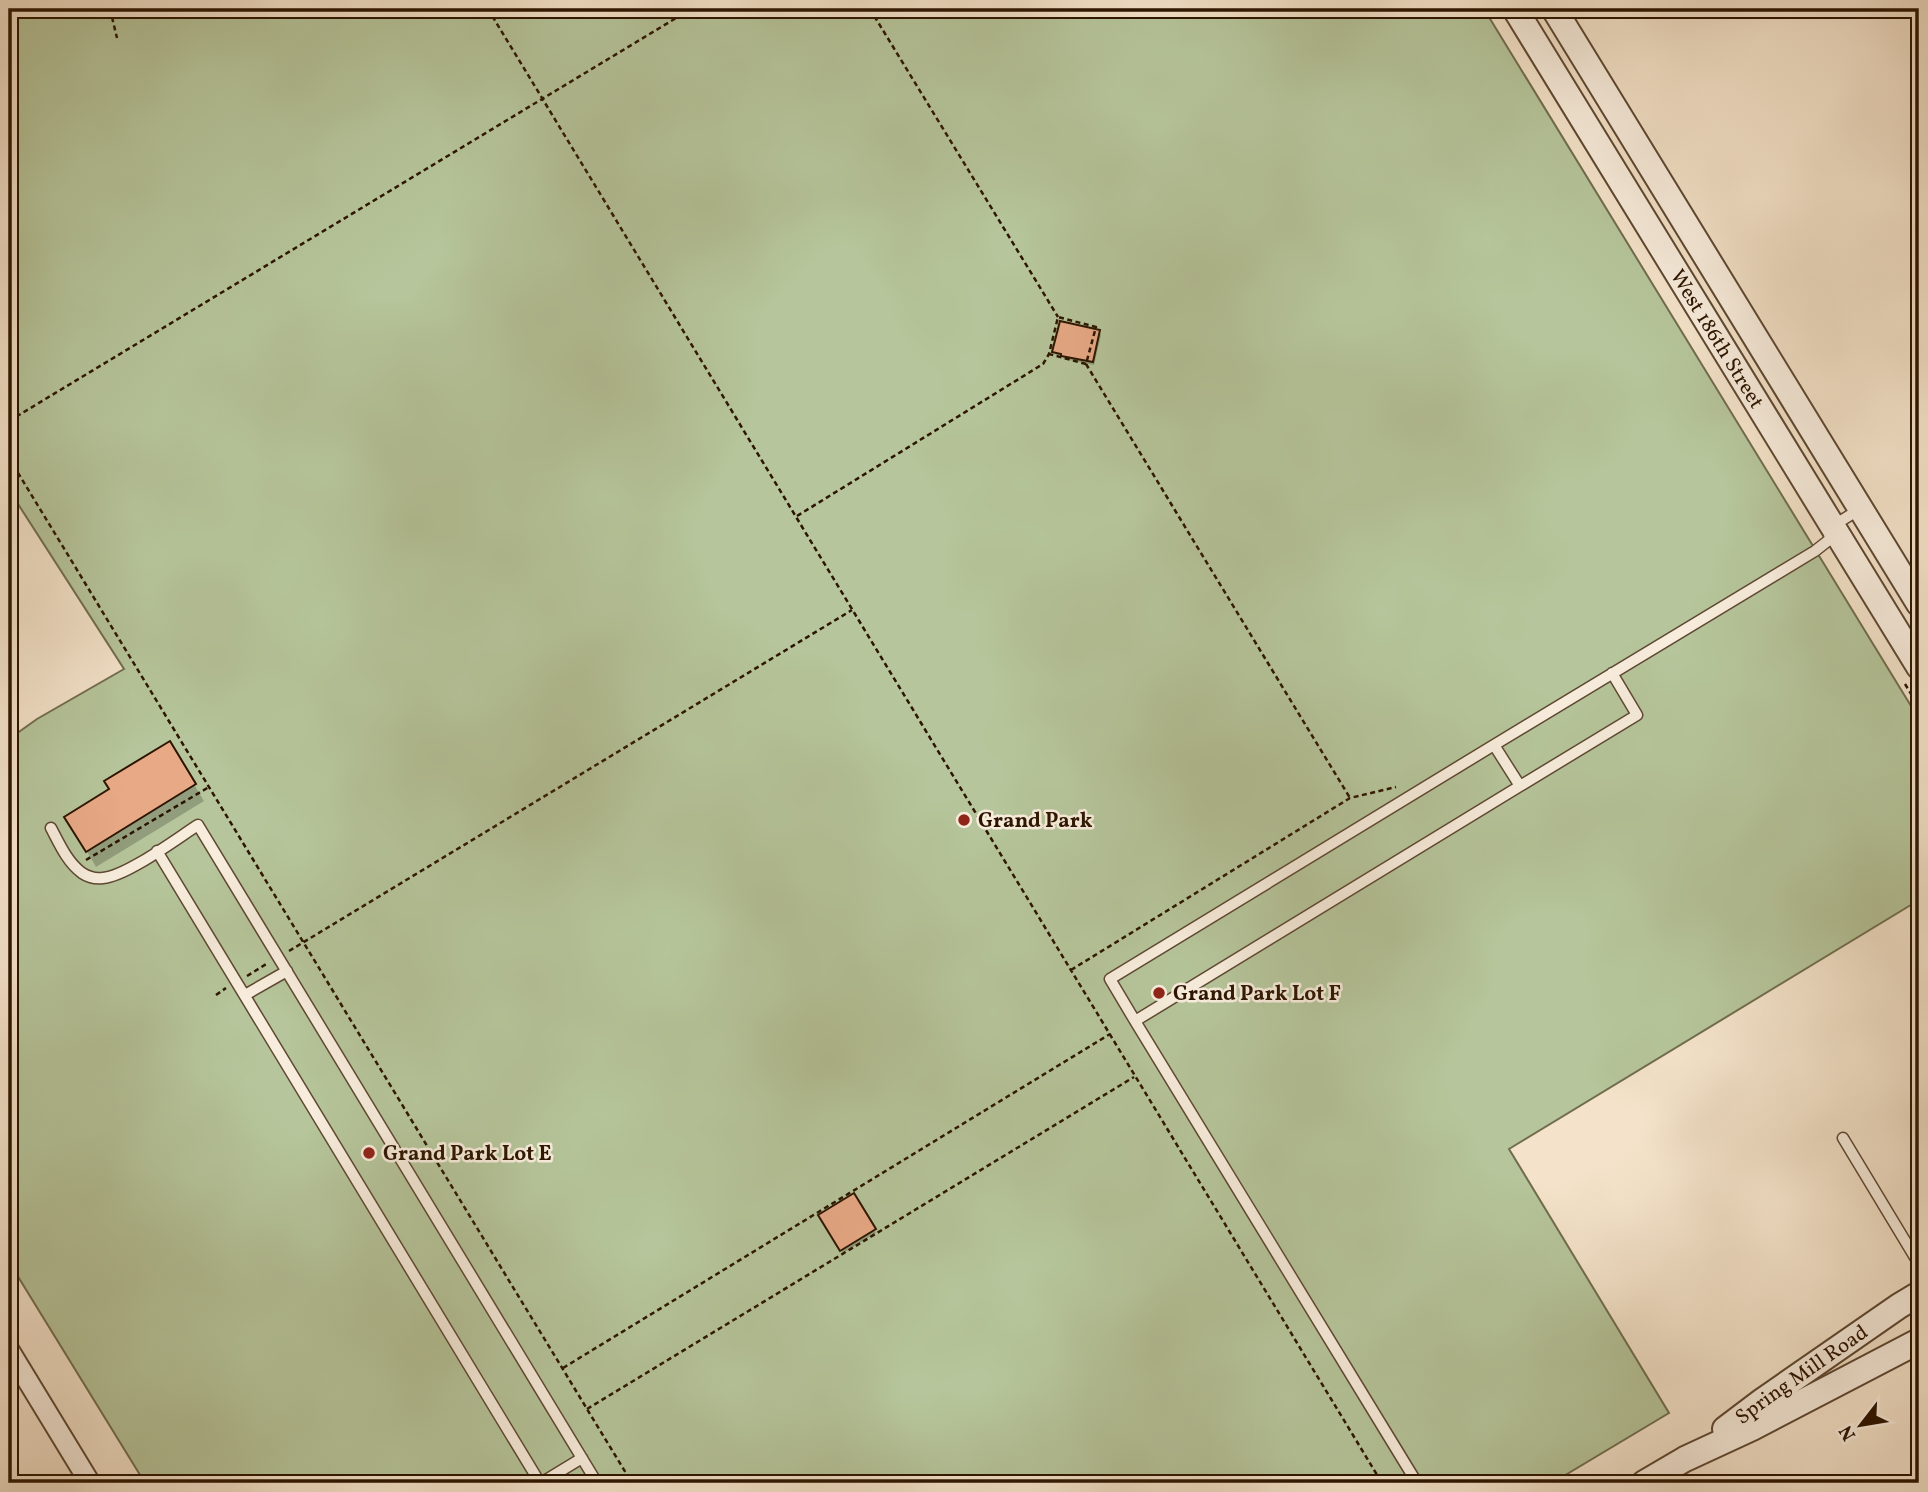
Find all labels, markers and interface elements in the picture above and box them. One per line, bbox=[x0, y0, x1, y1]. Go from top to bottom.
street label: West 186th Street bbox=[1662, 264, 1770, 415]
place label: Grand Park bbox=[978, 807, 1093, 836]
marker: Grand Park bbox=[956, 812, 972, 828]
place label: Grand Park Lot F bbox=[1173, 980, 1341, 1009]
marker: Grand Park Lot F bbox=[1151, 985, 1167, 1001]
place label: Grand Park Lot E bbox=[383, 1140, 552, 1169]
marker: Grand Park Lot E bbox=[361, 1145, 377, 1161]
street label: Spring Mill Road bbox=[1730, 1319, 1874, 1432]
north arrow bbox=[1826, 1390, 1896, 1460]
text: N bbox=[1833, 1420, 1863, 1445]

